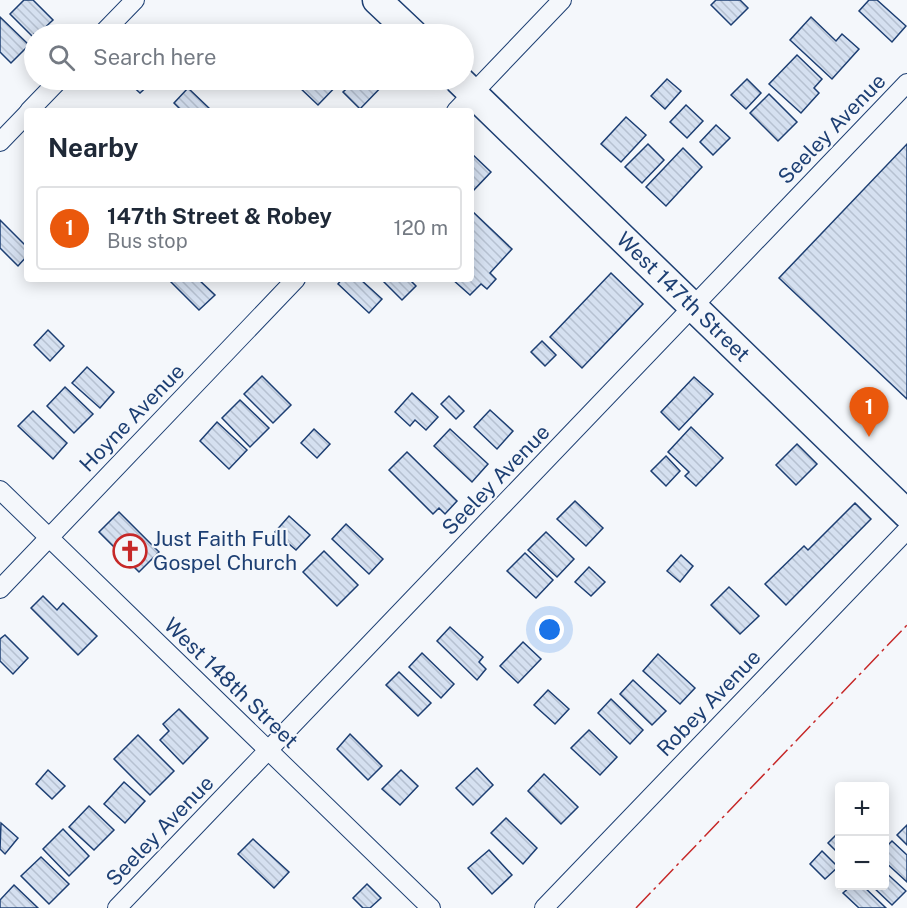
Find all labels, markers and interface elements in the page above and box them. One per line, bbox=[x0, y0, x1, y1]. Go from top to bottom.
search box bbox=[24, 24, 474, 90]
icon: search bbox=[45, 41, 78, 74]
text: Search here bbox=[93, 44, 217, 70]
street label: Seeley Avenue bbox=[773, 68, 891, 189]
text: Nearby bbox=[48, 132, 138, 163]
text: 147th Street & Robey bbox=[107, 203, 332, 229]
text: 1 bbox=[65, 216, 74, 240]
text: 120 m bbox=[394, 216, 448, 240]
street label: West 147th Street bbox=[611, 227, 755, 367]
text: Bus stop bbox=[107, 229, 188, 253]
street label: Hoyne Avenue bbox=[74, 359, 189, 477]
pin: 1 bbox=[850, 388, 888, 437]
street label: Seeley Avenue bbox=[437, 419, 555, 540]
place label: Just Faith Full Gospel Church bbox=[153, 526, 297, 575]
church icon: Just Faith Full Gospel Church bbox=[112, 533, 148, 569]
street label: West 148th Street bbox=[159, 612, 304, 753]
your location bbox=[535, 615, 564, 644]
street label: Robey Avenue bbox=[652, 644, 766, 761]
street label: Seeley Avenue bbox=[101, 770, 219, 891]
map controls bbox=[835, 782, 889, 890]
button: + bbox=[835, 782, 889, 836]
button: − bbox=[835, 836, 889, 890]

